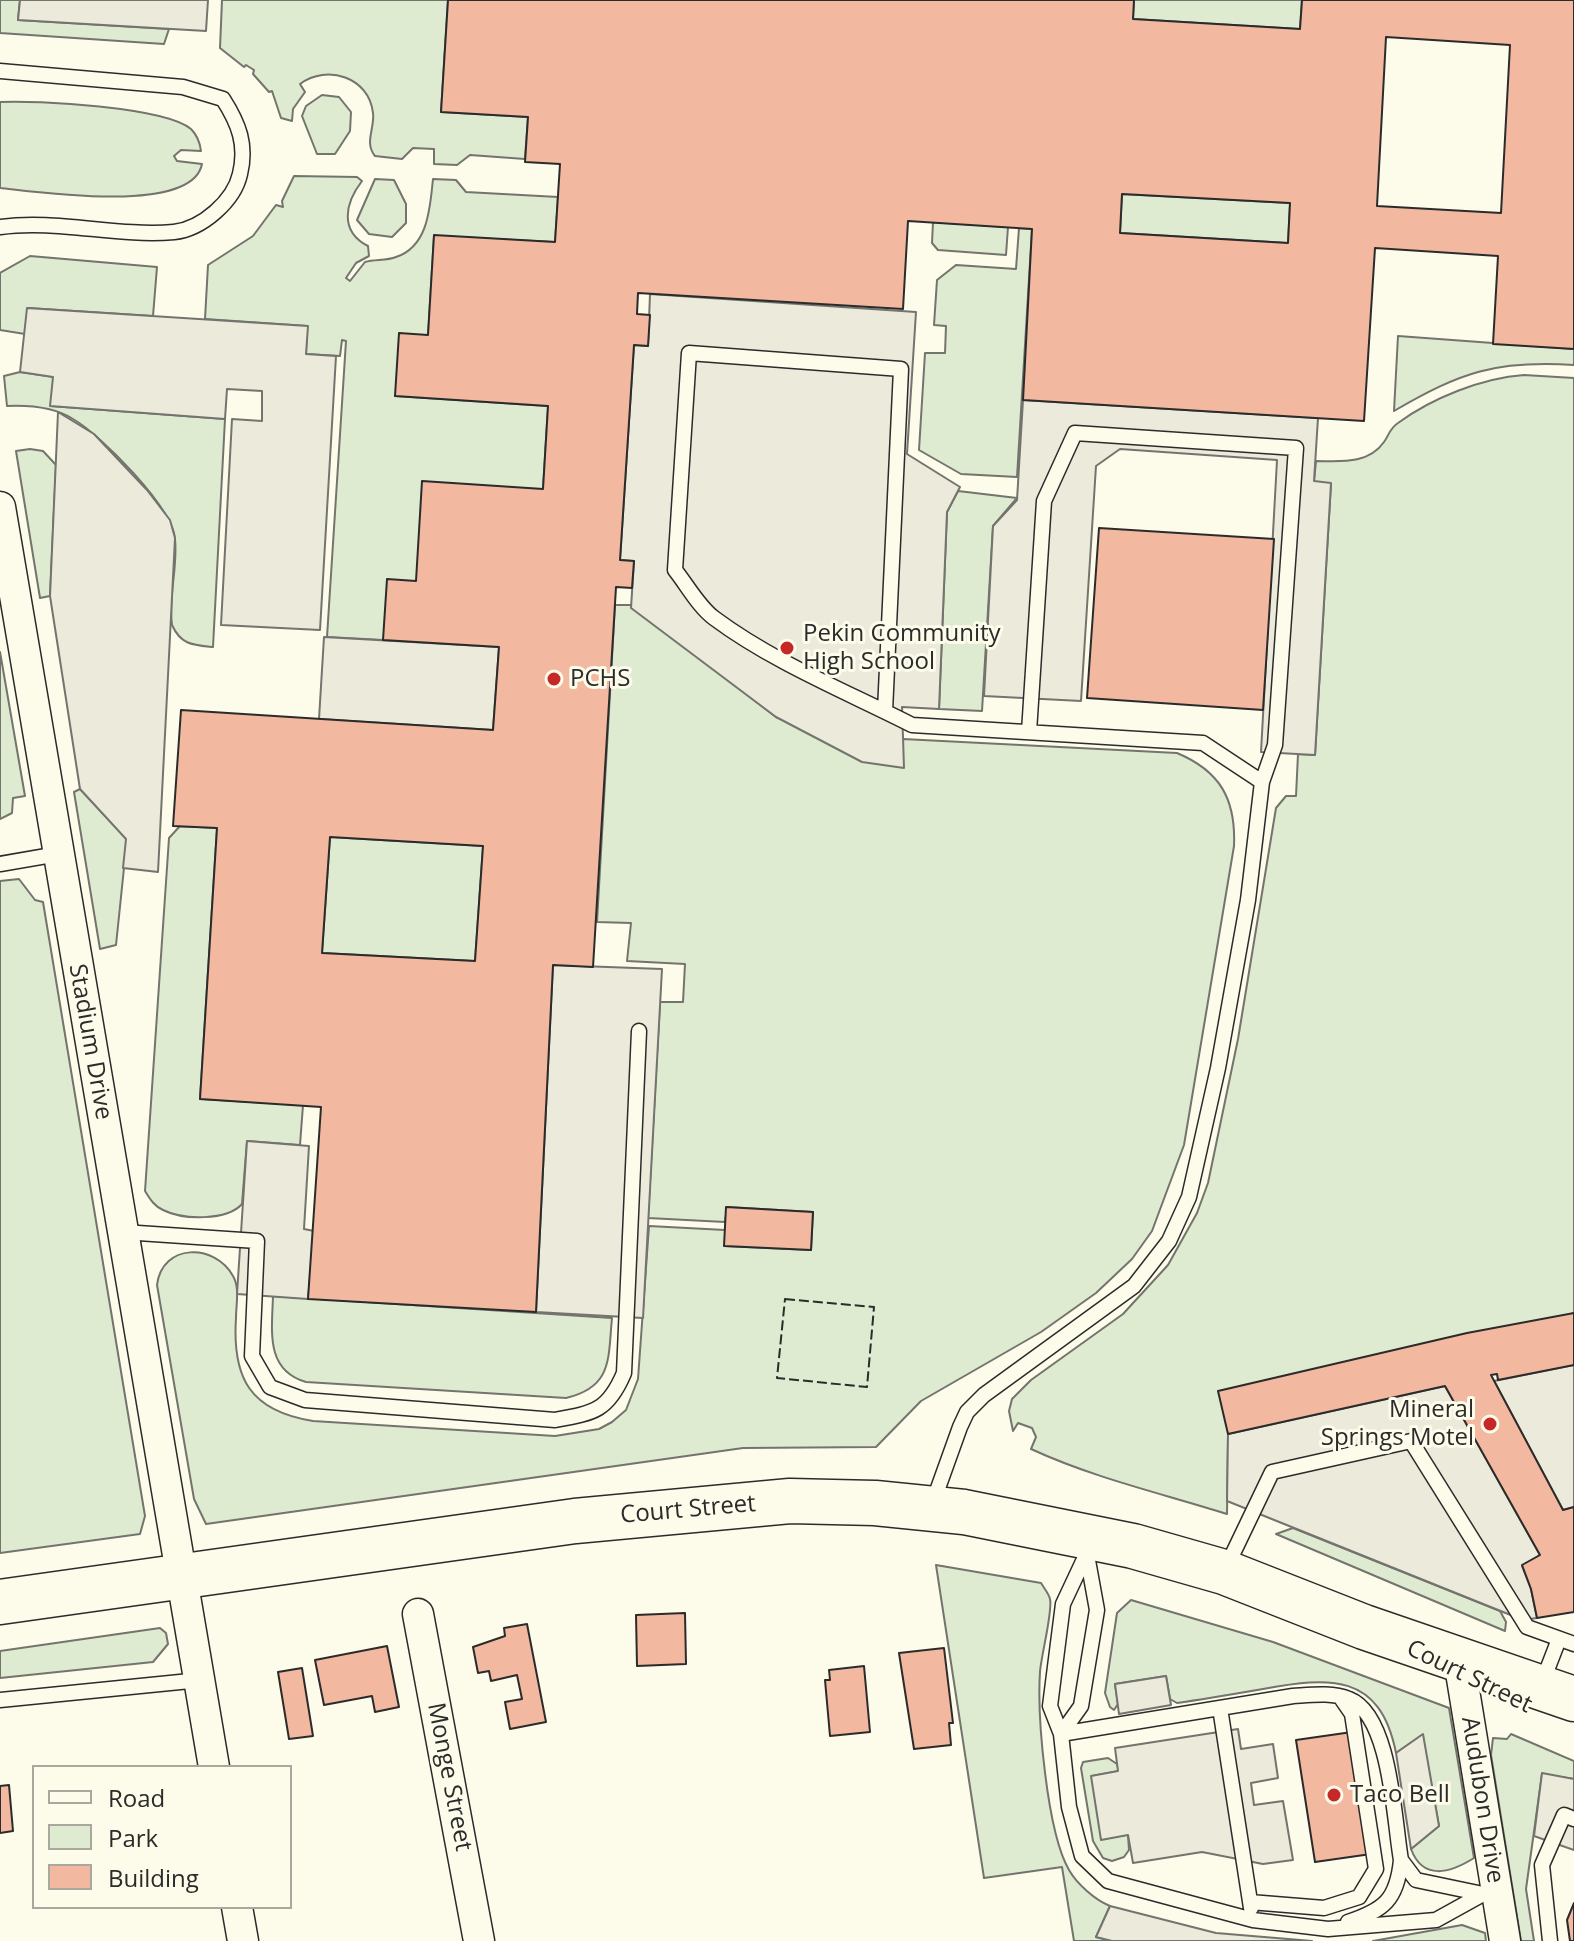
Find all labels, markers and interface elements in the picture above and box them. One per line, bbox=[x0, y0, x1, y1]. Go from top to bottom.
place label: Pekin Community High School bbox=[803, 620, 1001, 676]
marker: Pekin Community High School bbox=[778, 639, 796, 657]
place label: PCHS bbox=[570, 665, 630, 693]
marker: PCHS bbox=[545, 670, 563, 688]
street label: Stadium Drive bbox=[62, 962, 118, 1122]
place label: Mineral Springs Motel bbox=[1321, 1396, 1474, 1452]
marker: Mineral Springs Motel bbox=[1481, 1415, 1499, 1433]
street label: Court Street bbox=[619, 1490, 757, 1530]
street label: Court Street bbox=[1402, 1634, 1536, 1720]
street label: Monge Street bbox=[421, 1700, 477, 1854]
street label: Audubon Drive bbox=[1455, 1715, 1509, 1885]
legend bbox=[32, 1765, 292, 1909]
text: Road bbox=[108, 1781, 165, 1814]
place label: Taco Bell bbox=[1350, 1781, 1450, 1809]
marker: Taco Bell bbox=[1325, 1786, 1343, 1804]
text: Park bbox=[108, 1821, 158, 1854]
text: Building bbox=[108, 1861, 199, 1894]

